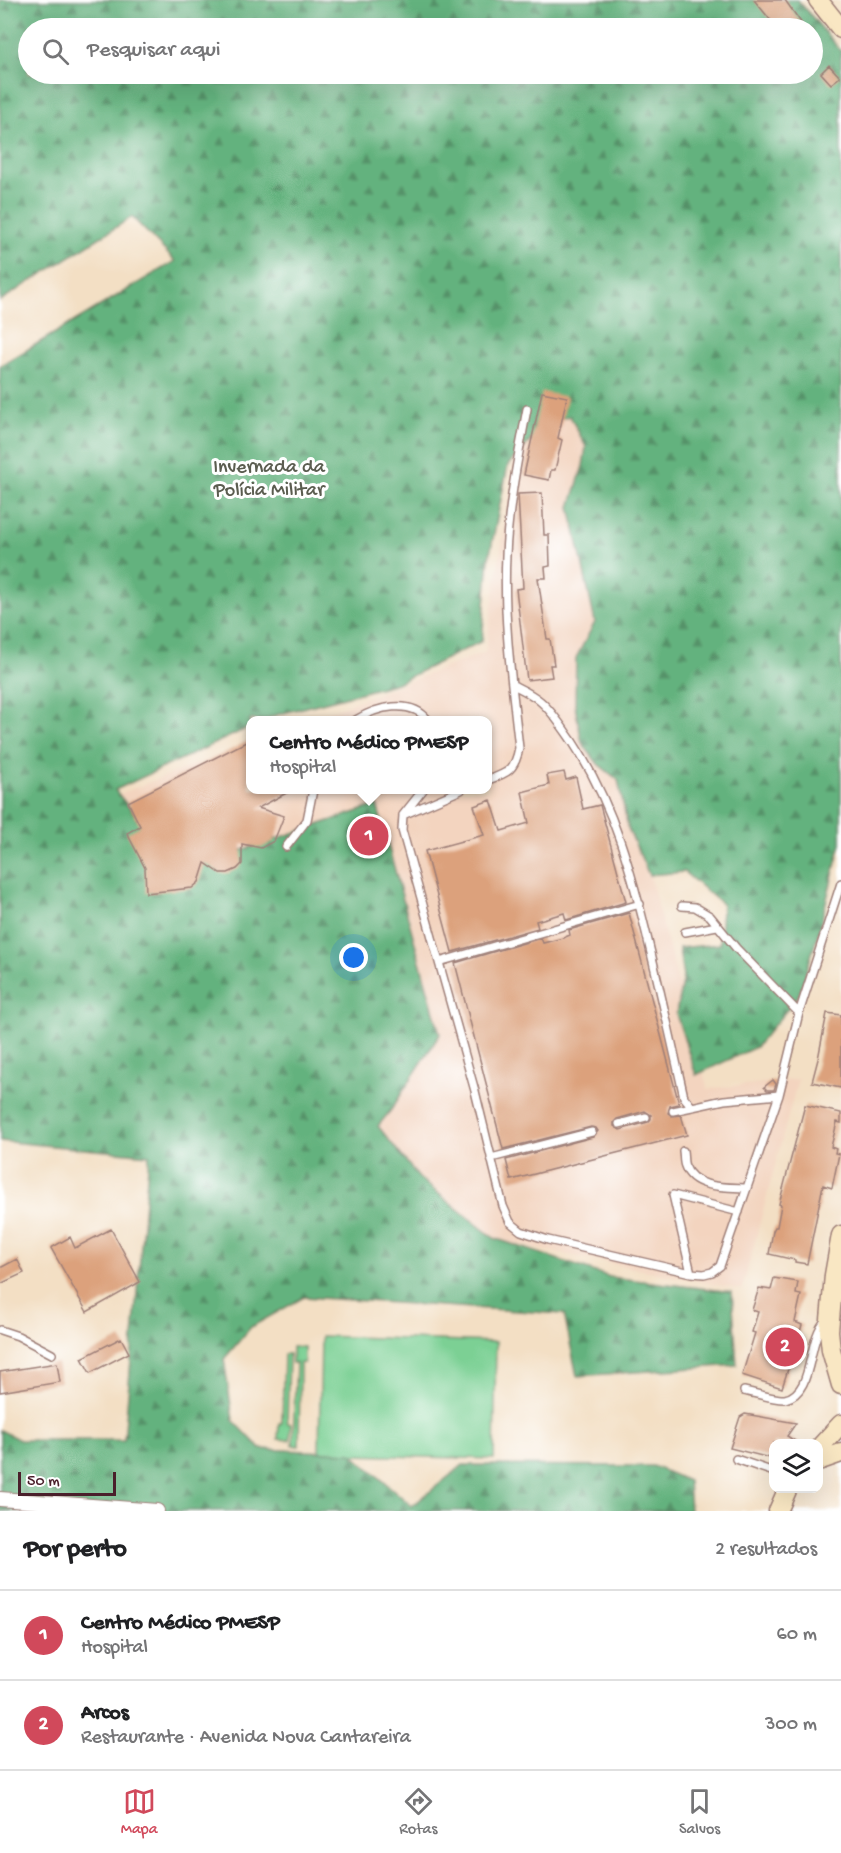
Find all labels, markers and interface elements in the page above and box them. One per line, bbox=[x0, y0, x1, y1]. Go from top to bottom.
search box bbox=[18, 18, 823, 84]
icon: search bbox=[39, 35, 72, 68]
text: Pesquisar aqui bbox=[87, 38, 221, 64]
park label: Invernada da Polícia Militar bbox=[213, 457, 326, 503]
popup bbox=[246, 716, 492, 794]
text: Centro Médico PMESP bbox=[270, 731, 468, 757]
text: Hospital bbox=[270, 757, 337, 780]
pin: 1 bbox=[350, 814, 388, 858]
your location bbox=[339, 943, 368, 972]
pin: 2 bbox=[766, 1324, 804, 1370]
map controls bbox=[769, 1439, 823, 1493]
button: layers bbox=[769, 1439, 823, 1493]
scale bar bbox=[18, 1469, 116, 1496]
text: 50 m bbox=[27, 1473, 60, 1492]
text: Por perto bbox=[24, 1535, 127, 1566]
text: 2 resultados bbox=[715, 1539, 817, 1562]
text: Centro Médico PMESP bbox=[81, 1611, 280, 1637]
text: 1 bbox=[39, 1624, 48, 1647]
text: 60 m bbox=[777, 1624, 817, 1647]
text: Hospital bbox=[81, 1637, 148, 1660]
text: Arcos bbox=[81, 1701, 129, 1727]
text: 2 bbox=[39, 1714, 48, 1737]
text: 300 m bbox=[765, 1714, 817, 1737]
text: Restaurante · Avenida Nova Cantareira bbox=[81, 1727, 411, 1750]
tab: Mapa bbox=[121, 1785, 158, 1840]
tab: Rotas bbox=[399, 1785, 437, 1840]
tab: Salvos bbox=[679, 1785, 720, 1840]

